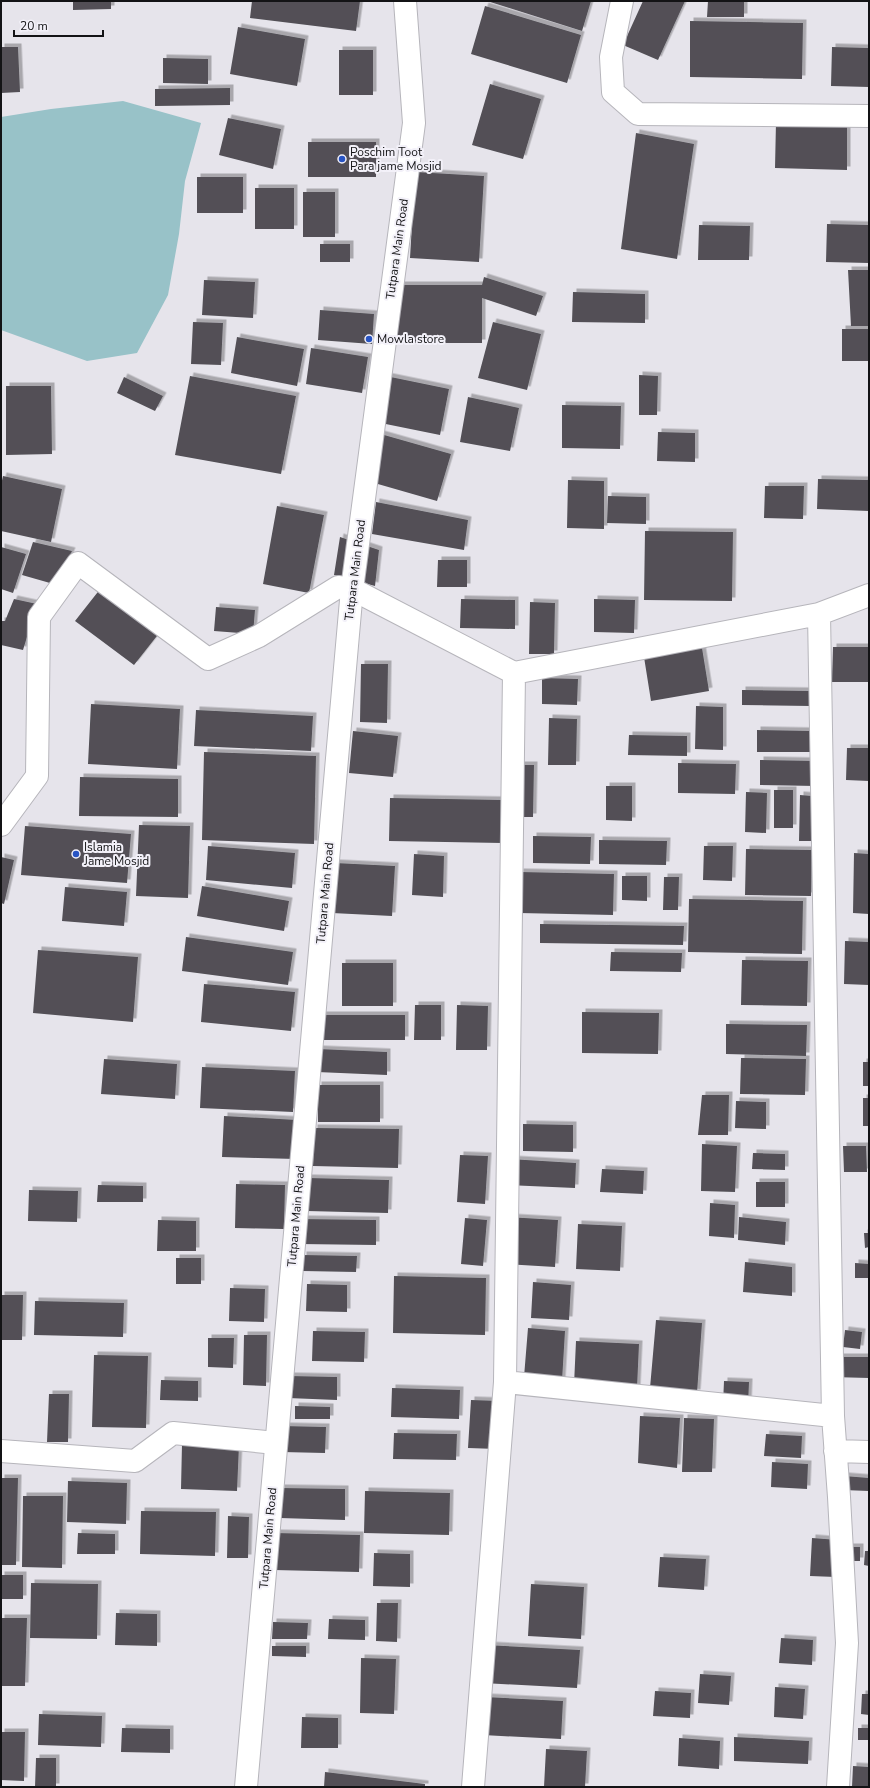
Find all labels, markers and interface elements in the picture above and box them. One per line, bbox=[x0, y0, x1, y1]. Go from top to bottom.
scale bar bbox=[14, 12, 103, 38]
text: 20 m bbox=[20, 18, 48, 34]
place label: Poschim Toot Para jame Mosjid bbox=[350, 144, 442, 174]
marker: Poschim Toot Para jame Mosjid bbox=[337, 154, 347, 164]
street label: Tutpara Main Road bbox=[382, 198, 412, 300]
place label: Mowla store bbox=[377, 331, 444, 347]
marker: Mowla store bbox=[364, 334, 374, 344]
street label: Tutpara Main Road bbox=[341, 519, 369, 621]
place label: Islamia Jame Mosjid bbox=[83, 839, 149, 869]
street label: Tutpara Main Road bbox=[313, 842, 337, 944]
marker: Islamia Jame Mosjid bbox=[71, 849, 81, 859]
street label: Tutpara Main Road bbox=[284, 1165, 308, 1267]
street label: Tutpara Main Road bbox=[256, 1487, 280, 1589]

